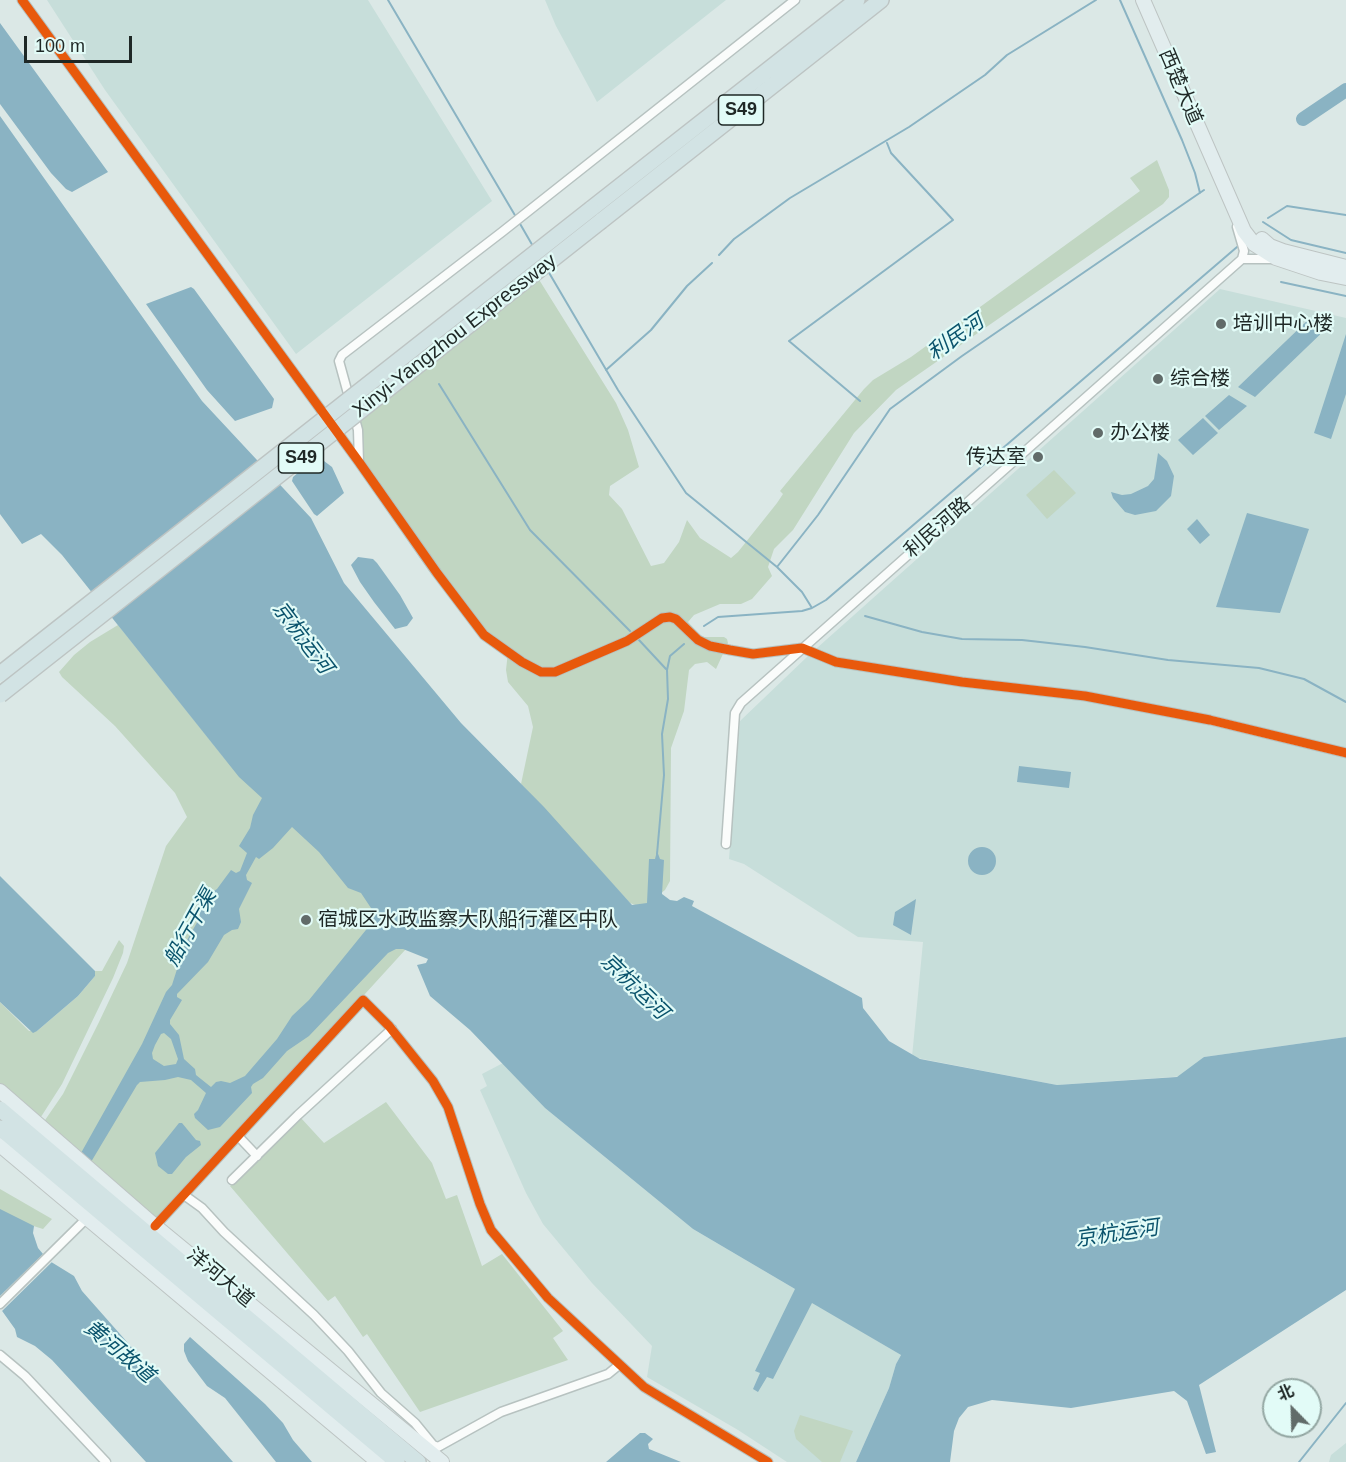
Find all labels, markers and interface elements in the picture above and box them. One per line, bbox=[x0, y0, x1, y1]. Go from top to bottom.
scale bar bbox=[27, 24, 135, 62]
text: 100 m bbox=[35, 36, 85, 56]
street label: 西楚大道 bbox=[1153, 45, 1207, 129]
road number: S49 bbox=[718, 95, 764, 125]
street label: Xinyi-Yangzhou Expressway bbox=[348, 249, 562, 423]
water label: 利民河 bbox=[923, 310, 989, 366]
place label: 培训中心楼 bbox=[1233, 312, 1333, 336]
marker: 培训中心楼 bbox=[1214, 317, 1228, 331]
place label: 综合楼 bbox=[1170, 367, 1230, 391]
marker: 综合楼 bbox=[1151, 372, 1165, 386]
place label: 办公楼 bbox=[1110, 421, 1170, 445]
marker: 办公楼 bbox=[1091, 426, 1105, 440]
road number: S49 bbox=[278, 443, 324, 473]
place label: 传达室 bbox=[966, 445, 1026, 469]
marker: 传达室 bbox=[1031, 450, 1045, 464]
street label: 利民河路 bbox=[900, 493, 976, 563]
water label: 京杭运河 bbox=[267, 597, 337, 679]
water label: 船行干渠 bbox=[160, 885, 222, 971]
place label: 宿城区水政监察大队船行灌区中队 bbox=[318, 908, 618, 932]
marker: 宿城区水政监察大队船行灌区中队 bbox=[299, 913, 313, 927]
water label: 京杭运河 bbox=[595, 949, 673, 1025]
water label: 京杭运河 bbox=[1074, 1216, 1160, 1252]
street label: 洋河大道 bbox=[182, 1243, 258, 1313]
water label: 黄河故道 bbox=[79, 1315, 159, 1389]
north arrow bbox=[1262, 1378, 1322, 1438]
text: 北 bbox=[1275, 1382, 1296, 1404]

